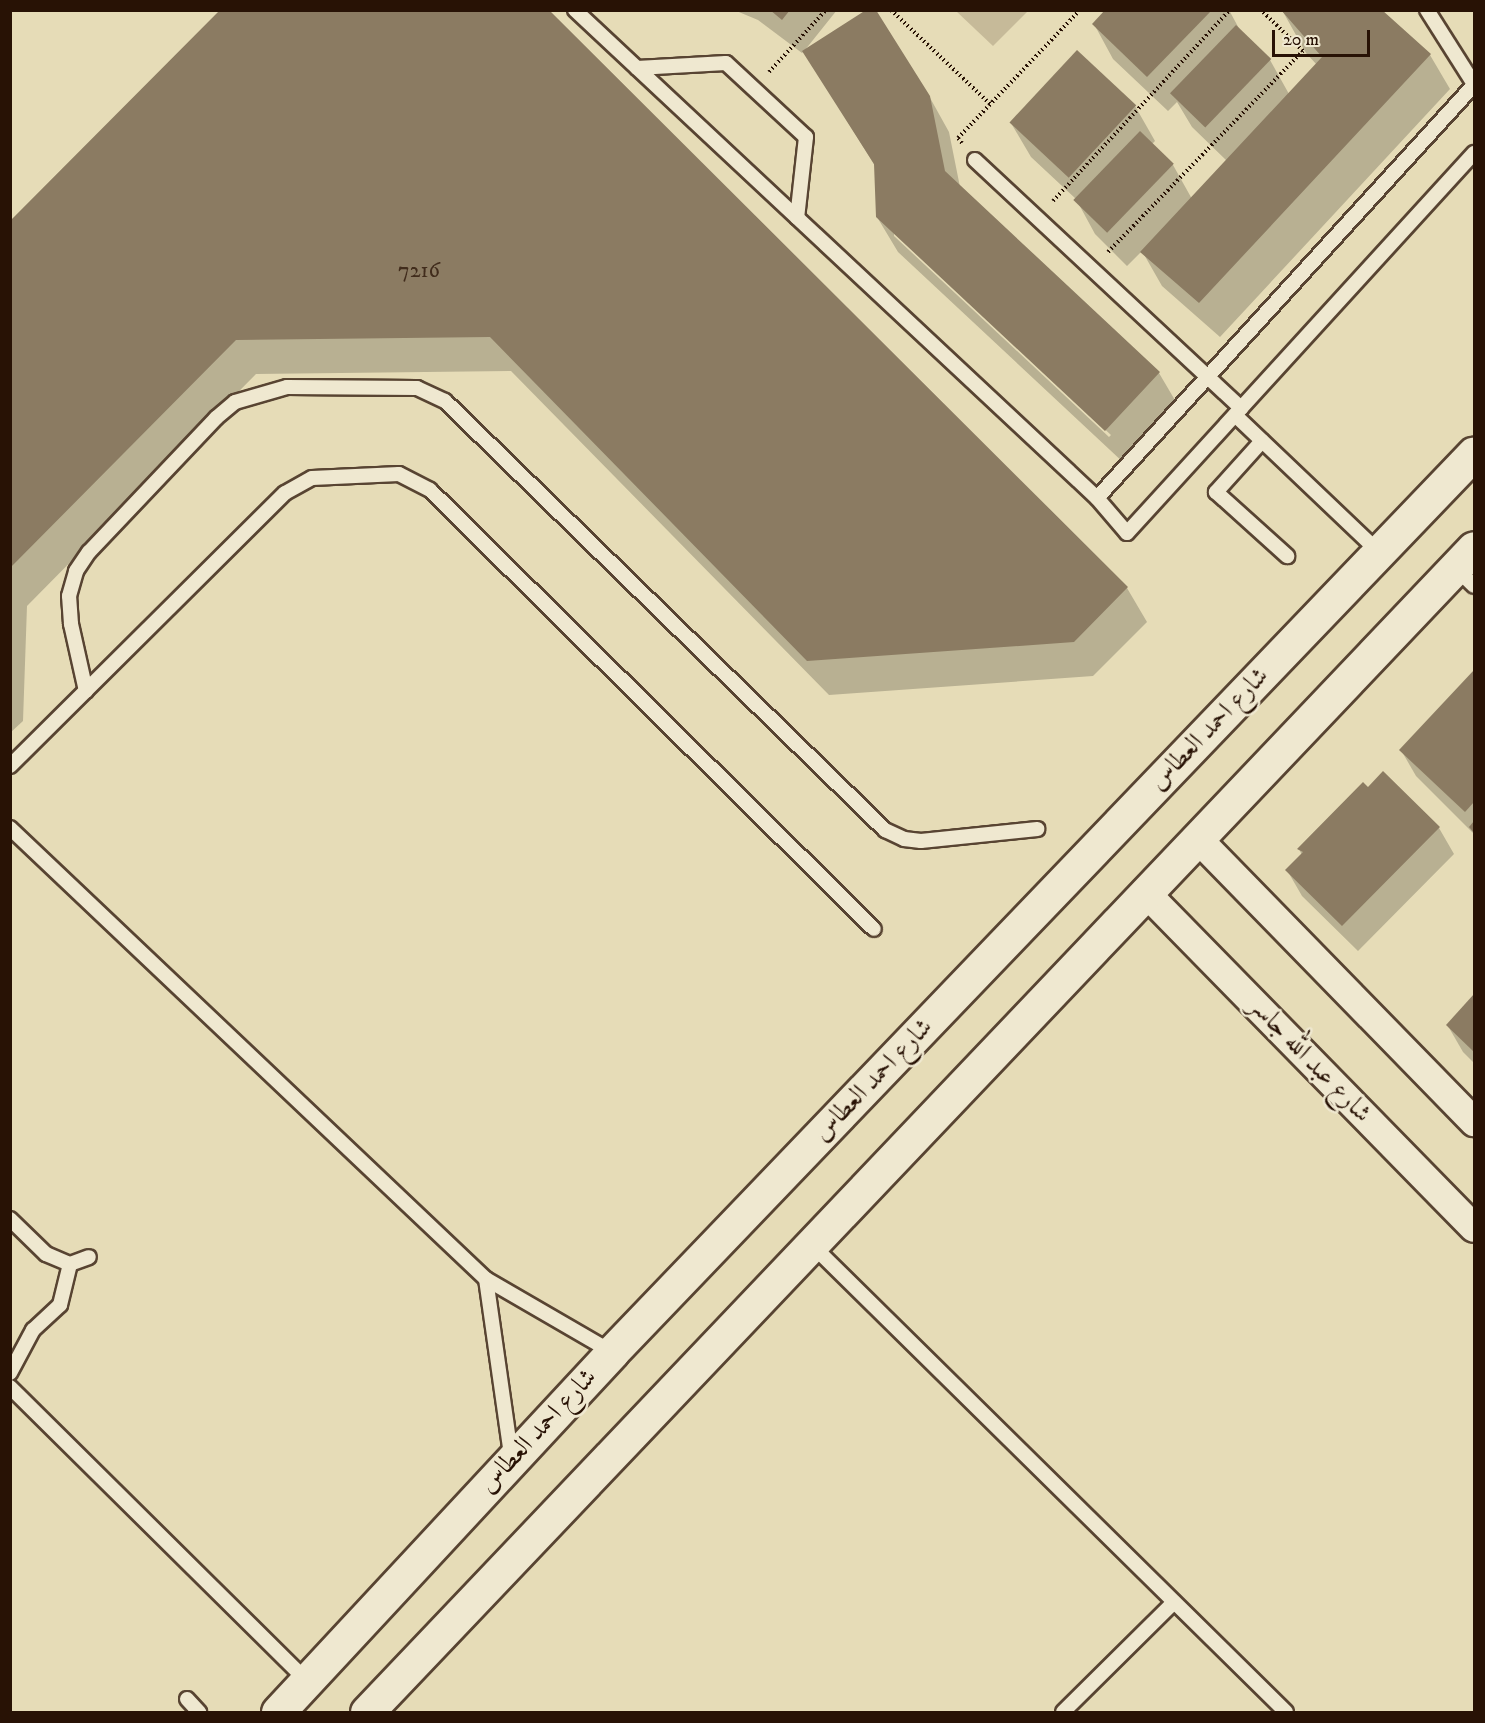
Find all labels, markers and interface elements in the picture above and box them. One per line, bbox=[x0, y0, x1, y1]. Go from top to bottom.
scale bar bbox=[1275, 18, 1372, 56]
text: 20 m bbox=[1283, 29, 1319, 51]
house number: 7216 bbox=[398, 258, 440, 284]
street label: شارع احمد العطاس bbox=[1143, 661, 1275, 797]
street label: شارع عبد الله جاسر bbox=[1242, 991, 1378, 1129]
street label: شارع احمد العطاس bbox=[807, 1012, 939, 1148]
street label: شارع احمد العطاس bbox=[472, 1362, 604, 1500]

